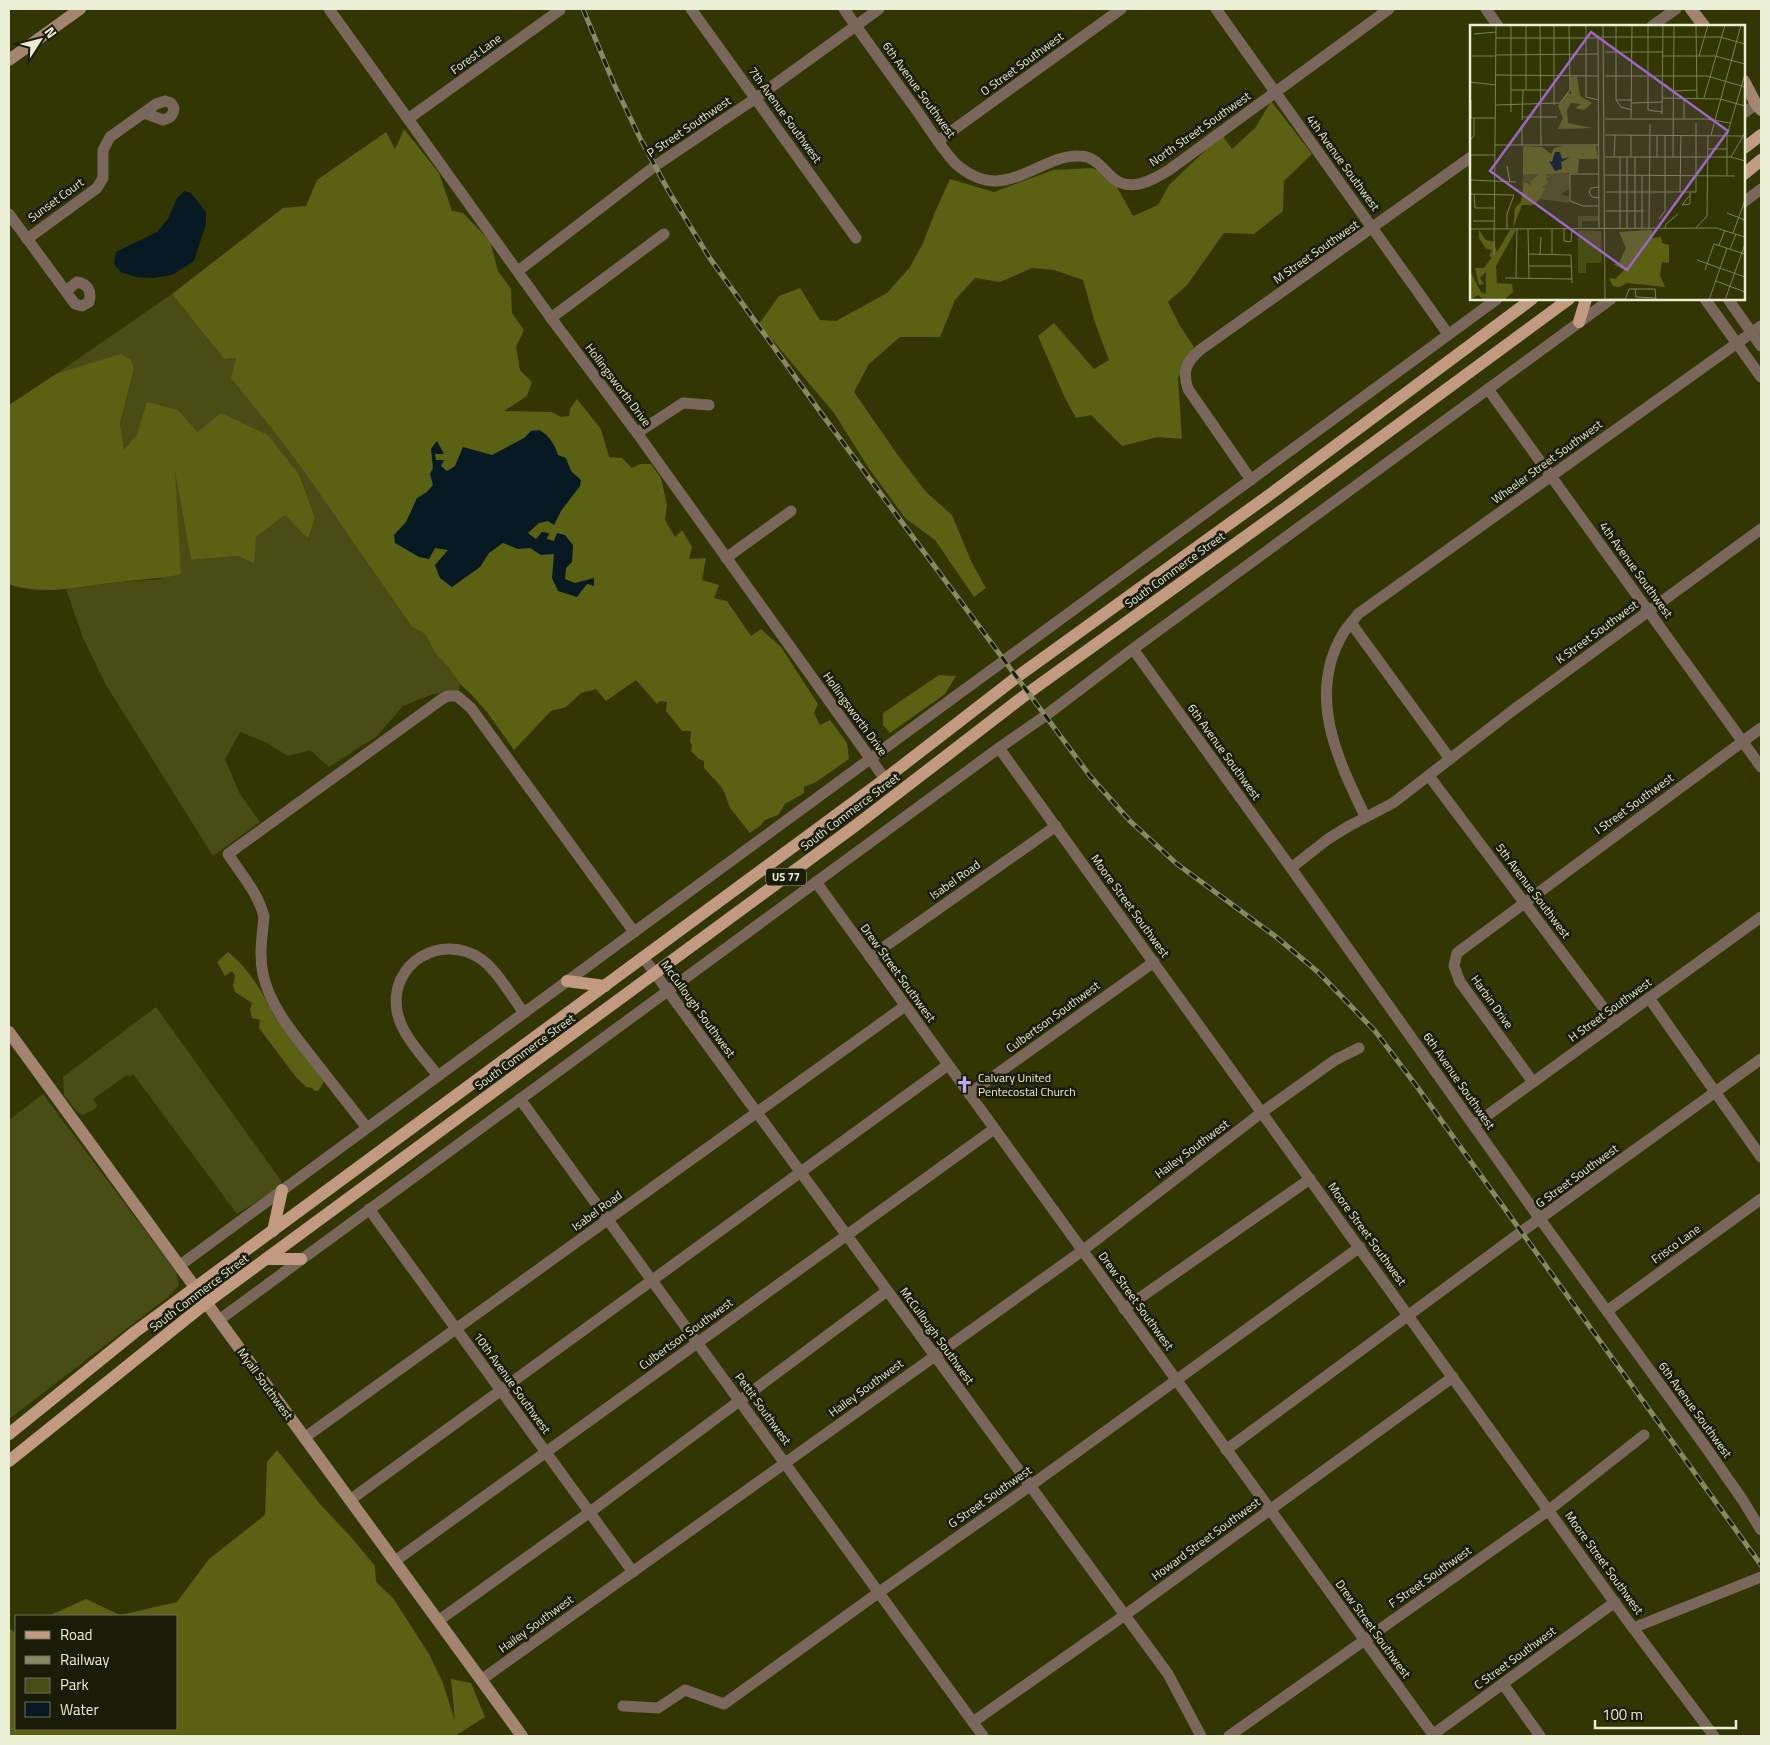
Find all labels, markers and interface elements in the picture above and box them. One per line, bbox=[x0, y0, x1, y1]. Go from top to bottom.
north arrow bbox=[15, 15, 65, 65]
text: N bbox=[40, 22, 62, 42]
inset map bbox=[1470, 25, 1745, 300]
street label: O Street Southwest bbox=[976, 26, 1068, 100]
street label: Forest Lane bbox=[446, 29, 505, 79]
street label: 6th Avenue Southwest bbox=[878, 38, 961, 142]
street label: 7th Avenue Southwest bbox=[744, 63, 827, 167]
street label: North Street Southwest bbox=[1145, 86, 1255, 171]
street label: P Street Southwest bbox=[643, 91, 735, 162]
street label: 4th Avenue Southwest bbox=[1302, 111, 1385, 215]
street label: Sunset Court bbox=[24, 172, 88, 226]
street label: M Street Southwest bbox=[1269, 214, 1363, 288]
street label: Hollingsworth Drive bbox=[581, 339, 656, 430]
street label: Wheeler Street Southwest bbox=[1487, 414, 1607, 508]
street label: 4th Avenue Southwest bbox=[1595, 518, 1678, 622]
street label: South Commerce Street bbox=[1120, 526, 1230, 613]
street label: K Street Southwest bbox=[1552, 595, 1642, 668]
street label: Hollingsworth Drive bbox=[818, 668, 892, 760]
street label: 6th Avenue Southwest bbox=[1183, 700, 1266, 804]
street label: South Commerce Street bbox=[796, 767, 904, 855]
street label: I Street Southwest bbox=[1590, 768, 1678, 839]
street label: 5th Avenue Southwest bbox=[1491, 839, 1576, 943]
street label: Moore Street Southwest bbox=[1086, 850, 1175, 962]
street label: Isabel Road bbox=[925, 855, 984, 904]
road number: US 77 bbox=[766, 869, 806, 886]
street label: Drew Street Southwest bbox=[856, 919, 941, 1027]
street label: McCullough Southwest bbox=[657, 956, 741, 1062]
street label: Harbin Drive bbox=[1466, 971, 1518, 1033]
street label: H Street Southwest bbox=[1564, 972, 1656, 1046]
street label: Culbertson Southwest bbox=[1002, 976, 1104, 1057]
street label: South Commerce Street bbox=[470, 1008, 580, 1095]
street label: 6th Avenue Southwest bbox=[1419, 1028, 1501, 1134]
place label: Calvary United Pentecostal Church bbox=[978, 1068, 1076, 1101]
church icon: Calvary United Pentecostal Church bbox=[954, 1075, 974, 1095]
street label: Hailey Southwest bbox=[1151, 1114, 1233, 1183]
street label: G Street Southwest bbox=[1531, 1139, 1623, 1212]
street label: Moore Street Southwest bbox=[1323, 1178, 1412, 1290]
street label: Isabel Road bbox=[568, 1186, 626, 1235]
street label: Frisco Lane bbox=[1647, 1219, 1704, 1268]
street label: Drew Street Southwest bbox=[1094, 1247, 1179, 1355]
street label: South Commerce Street bbox=[145, 1248, 253, 1336]
street label: McCullough Southwest bbox=[896, 1283, 980, 1389]
street label: Culbertson Southwest bbox=[635, 1293, 737, 1374]
street label: 10th Avenue Southwest bbox=[469, 1328, 556, 1438]
street label: Myall Southwest bbox=[233, 1344, 298, 1424]
street label: Hailey Southwest bbox=[824, 1353, 908, 1421]
street label: 6th Avenue Southwest bbox=[1654, 1358, 1737, 1462]
street label: Pettit Southwest bbox=[731, 1368, 797, 1450]
street label: G Street Southwest bbox=[944, 1460, 1036, 1533]
street label: Howard Street Southwest bbox=[1147, 1492, 1265, 1585]
street label: Moore Street Southwest bbox=[1560, 1507, 1649, 1619]
street label: F Street Southwest bbox=[1384, 1540, 1476, 1612]
street label: Drew Street Southwest bbox=[1331, 1575, 1416, 1683]
street label: Hailey Southwest bbox=[494, 1589, 578, 1657]
legend bbox=[15, 1615, 178, 1730]
street label: C Street Southwest bbox=[1470, 1621, 1560, 1694]
text: Road bbox=[60, 1623, 92, 1646]
text: Railway bbox=[60, 1648, 110, 1671]
text: Park bbox=[60, 1673, 89, 1696]
text: Water bbox=[60, 1698, 99, 1721]
scale bar bbox=[1595, 1698, 1736, 1730]
text: 100 m bbox=[1602, 1703, 1643, 1726]

